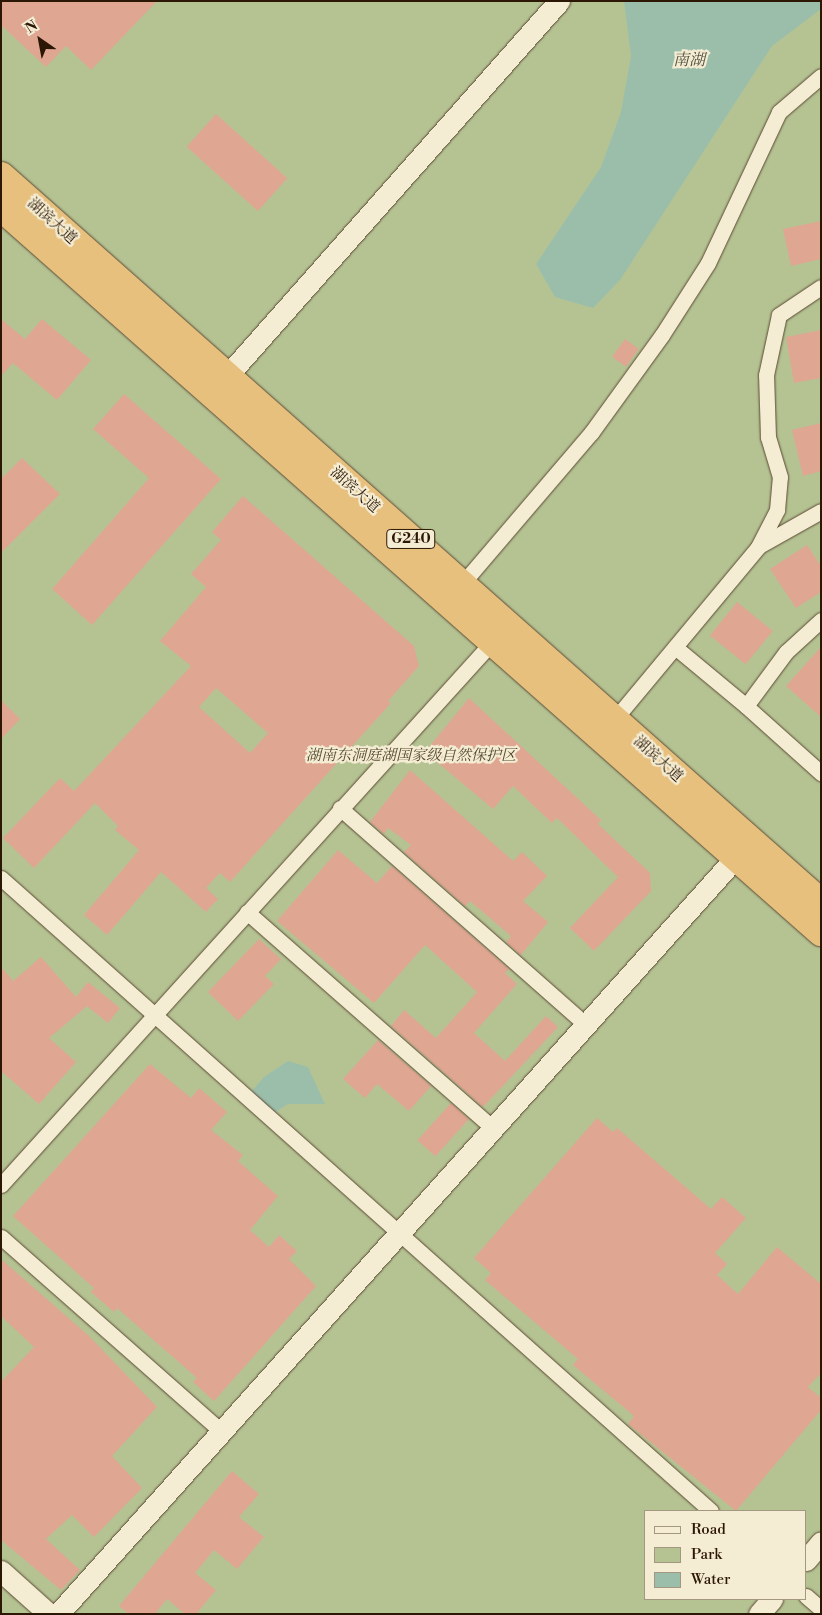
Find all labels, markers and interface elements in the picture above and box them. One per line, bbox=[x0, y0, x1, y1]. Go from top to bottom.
north arrow bbox=[15, 15, 65, 65]
text: N bbox=[22, 17, 41, 38]
water label: 南湖 bbox=[673, 50, 705, 70]
street label: 湖滨大道 bbox=[24, 194, 80, 248]
street label: 湖滨大道 bbox=[327, 463, 383, 517]
road number: G240 bbox=[386, 528, 436, 550]
street label: 湖滨大道 bbox=[630, 732, 686, 786]
park label: 湖南东洞庭湖国家级自然保护区 bbox=[306, 747, 516, 765]
legend bbox=[644, 1510, 807, 1600]
text: Road bbox=[691, 1520, 726, 1539]
text: Park bbox=[691, 1545, 722, 1564]
text: Water bbox=[691, 1570, 730, 1589]

